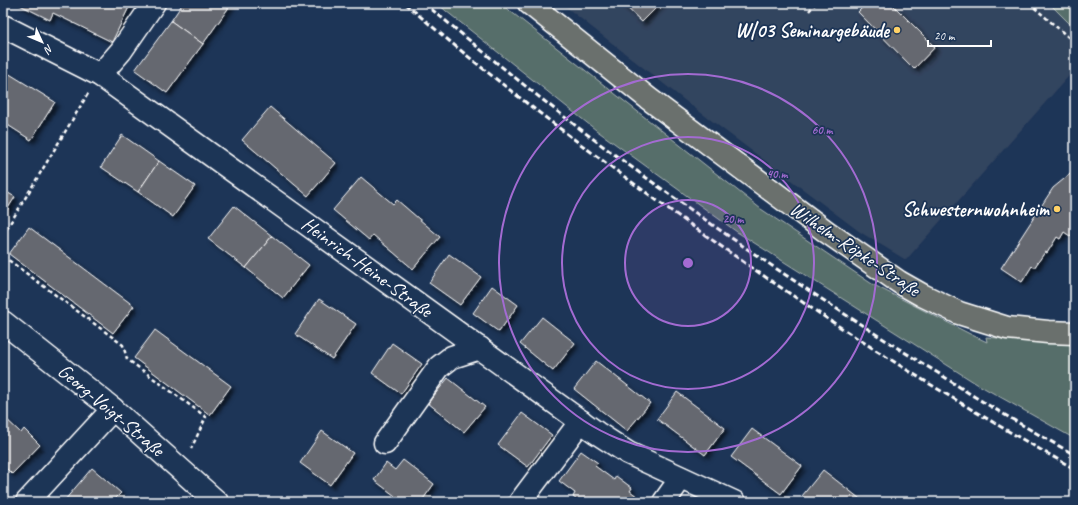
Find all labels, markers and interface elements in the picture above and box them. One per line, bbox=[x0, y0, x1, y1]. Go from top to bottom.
place label: W|03 Seminargebäude bbox=[735, 18, 890, 43]
north arrow bbox=[22, 22, 62, 62]
scale bar bbox=[928, 22, 991, 48]
marker: W|03 Seminargebäude bbox=[892, 25, 902, 35]
text: 20 m bbox=[934, 28, 956, 44]
text: N bbox=[40, 42, 57, 58]
text: 60 m bbox=[812, 122, 834, 138]
text: 40 m bbox=[767, 166, 788, 182]
street label: Wilhelm-Röpke-Straße bbox=[785, 196, 926, 303]
place label: Schwesternwohnheim bbox=[902, 197, 1051, 222]
marker: Schwesternwohnheim bbox=[1052, 204, 1062, 214]
street label: Heinrich-Heine-Straße bbox=[297, 211, 438, 324]
text: 20 m bbox=[723, 211, 744, 227]
centre of rings bbox=[681, 256, 695, 270]
street label: Georg-Voigt-Straße bbox=[53, 358, 171, 463]

